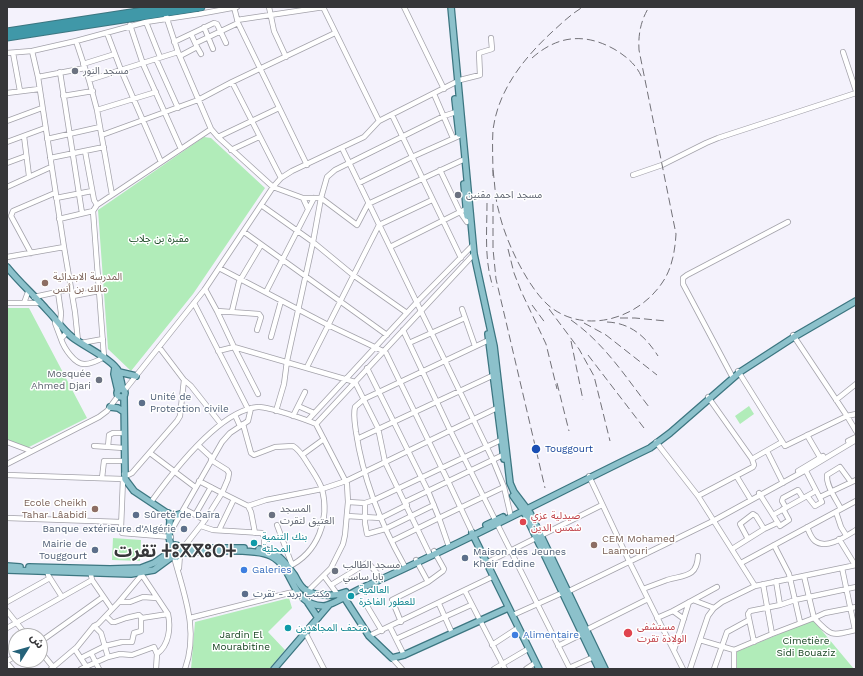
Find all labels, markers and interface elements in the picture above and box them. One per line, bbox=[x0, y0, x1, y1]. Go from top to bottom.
place label: مسجد النور bbox=[83, 65, 129, 77]
marker: مسجد النور bbox=[70, 66, 80, 76]
place label: مسجد احمد مقنين bbox=[466, 189, 542, 201]
marker: مسجد احمد مقنين bbox=[453, 190, 463, 200]
park label: مقبرة بن جلاب bbox=[129, 233, 189, 245]
place label: المدرسة الابتدائية مالك بن أنس bbox=[53, 271, 122, 294]
marker: المدرسة الابتدائية مالك بن أنس bbox=[40, 278, 50, 288]
place label: Mosquée Ahmed Djari bbox=[31, 368, 91, 392]
marker: Mosquée Ahmed Djari bbox=[94, 375, 104, 385]
place label: Unité de Protection civile bbox=[150, 391, 229, 414]
marker: Unité de Protection civile bbox=[137, 398, 147, 408]
marker: Touggourt bbox=[530, 443, 542, 455]
place label: Touggourt bbox=[545, 443, 593, 455]
place label: Ecole Cheikh Tahar Lâabidi bbox=[22, 497, 87, 520]
place label: المسجد العتيق لتقرت bbox=[280, 503, 334, 526]
marker: Ecole Cheikh Tahar Lâabidi bbox=[90, 504, 100, 514]
place label: Sûreté de Daïra bbox=[144, 509, 220, 521]
marker: Sûreté de Daïra bbox=[131, 510, 141, 520]
marker: المسجد العتيق لتقرت bbox=[267, 510, 277, 520]
place label: صيدلية عزي شمس الدين bbox=[531, 510, 581, 534]
marker: صيدلية عزي شمس الدين bbox=[518, 517, 528, 527]
place label: Banque extérieure d'Algérie bbox=[43, 523, 176, 535]
marker: Banque extérieure d'Algérie bbox=[179, 524, 189, 534]
place label: بنك التنمية المحلية bbox=[262, 531, 307, 554]
place label: CEM Mohamed Laamouri bbox=[602, 533, 675, 556]
place label: Mairie de Touggourt bbox=[39, 538, 87, 562]
marker: بنك التنمية المحلية bbox=[249, 538, 259, 548]
marker: CEM Mohamed Laamouri bbox=[589, 540, 599, 550]
district label: تقرت ⵜⵓⴳⴳⵓⵔⵜ bbox=[114, 541, 236, 563]
marker: Mairie de Touggourt bbox=[90, 545, 100, 555]
place label: Maison des Jeunes Kheir Eddine bbox=[473, 546, 566, 570]
marker: Maison des Jeunes Kheir Eddine bbox=[460, 553, 470, 563]
place label: مسجد الطالب بابا ساسي bbox=[343, 559, 400, 582]
place label: Galeries bbox=[252, 564, 292, 576]
marker: Galeries bbox=[239, 565, 249, 575]
marker: مسجد الطالب بابا ساسي bbox=[330, 566, 340, 576]
place label: العالمية للعطور الفاخرة bbox=[359, 584, 415, 608]
place label: مكتب بريد - تقرت bbox=[253, 588, 330, 600]
marker: مكتب بريد - تقرت bbox=[240, 589, 250, 599]
marker: العالمية للعطور الفاخرة bbox=[346, 591, 356, 601]
place label: مستشفى الولادة تقرت bbox=[637, 621, 687, 644]
place label: متحف المجاهدين bbox=[296, 622, 367, 634]
marker: متحف المجاهدين bbox=[283, 623, 293, 633]
marker: مستشفى الولادة تقرت bbox=[622, 627, 634, 639]
north arrow bbox=[8, 628, 48, 668]
park label: Jardin El Mourabitine bbox=[212, 629, 270, 652]
place label: Alimentaire bbox=[523, 629, 579, 641]
marker: Alimentaire bbox=[510, 630, 520, 640]
text: ش bbox=[27, 631, 47, 651]
park label: Cimetière Sidi Bouaziz bbox=[776, 635, 836, 658]

